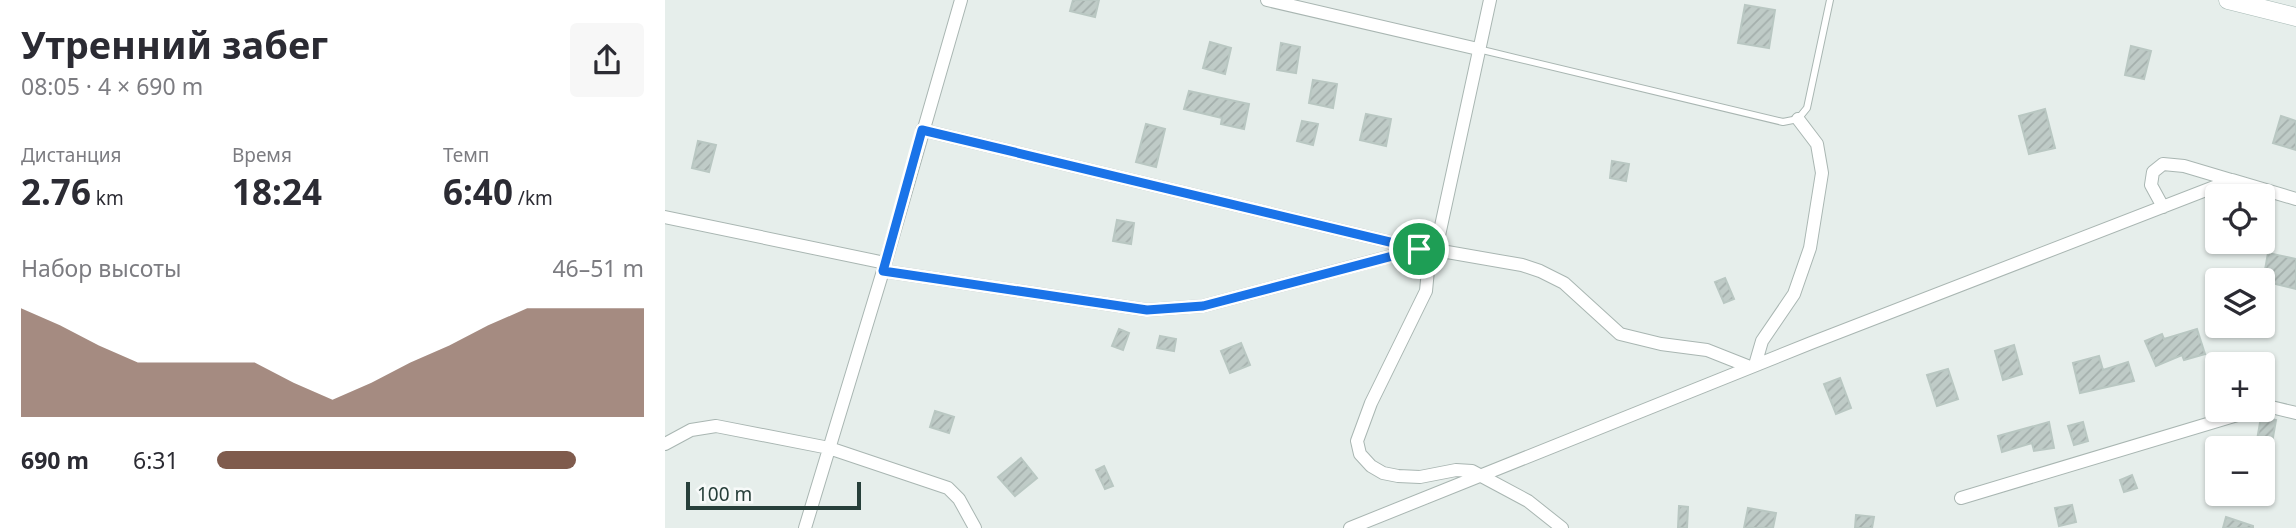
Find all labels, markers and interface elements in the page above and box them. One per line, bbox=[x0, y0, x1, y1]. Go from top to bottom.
text: Утренний забег bbox=[21, 18, 328, 70]
button: share bbox=[570, 23, 644, 97]
text: 08:05 · 4 × 690 m bbox=[21, 70, 203, 102]
text: Дистанция bbox=[21, 142, 121, 168]
text: Время bbox=[232, 142, 292, 168]
text: Темп bbox=[443, 142, 489, 168]
text: 2.76 bbox=[21, 168, 91, 215]
text: 18:24 bbox=[232, 168, 322, 215]
text: 6:40 bbox=[443, 168, 513, 215]
map controls bbox=[2205, 184, 2275, 506]
button: locate bbox=[2205, 184, 2275, 254]
text: km bbox=[91, 185, 124, 211]
text: /km bbox=[513, 185, 553, 211]
pin bbox=[1389, 219, 1449, 279]
icon: arrive bbox=[1400, 230, 1438, 268]
text: Набор высоты bbox=[21, 252, 181, 284]
text: 46–51 m bbox=[552, 252, 644, 284]
button: layers bbox=[2205, 268, 2275, 338]
button: + bbox=[2205, 352, 2275, 422]
button: − bbox=[2205, 436, 2275, 506]
text: 690 m bbox=[21, 444, 89, 476]
text: 6:31 bbox=[133, 444, 179, 476]
scale bar bbox=[686, 479, 861, 511]
text: 100 m bbox=[697, 481, 752, 507]

